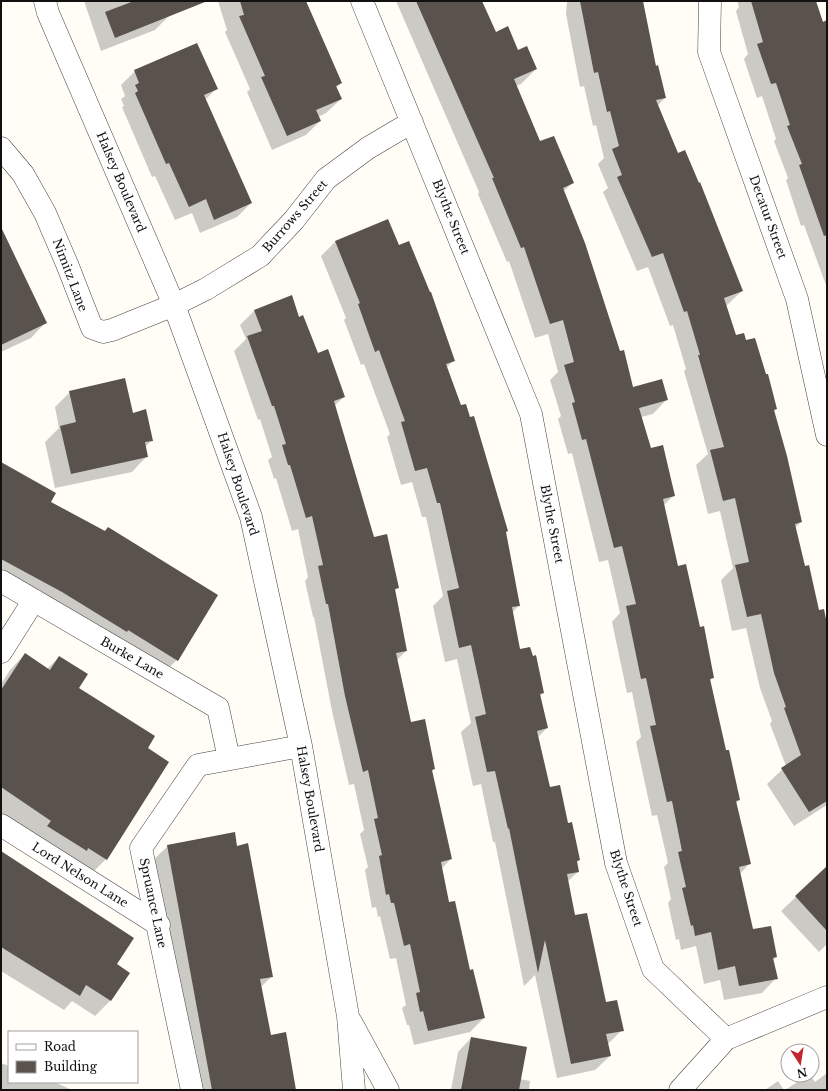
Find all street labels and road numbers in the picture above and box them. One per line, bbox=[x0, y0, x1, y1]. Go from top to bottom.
street label: Halsey Boulevard bbox=[93, 129, 149, 234]
street label: Decatur Street bbox=[746, 173, 791, 261]
street label: Burrows Street bbox=[259, 176, 331, 255]
street label: Blythe Street bbox=[430, 177, 474, 257]
street label: Nimitz Lane bbox=[50, 236, 91, 314]
street label: Halsey Boulevard bbox=[215, 430, 262, 537]
street label: Blythe Street bbox=[538, 483, 568, 565]
street label: Burke Lane bbox=[98, 633, 167, 682]
street label: Halsey Boulevard bbox=[294, 745, 327, 853]
street label: Lord Nelson Lane bbox=[29, 839, 131, 910]
street label: Blythe Street bbox=[607, 848, 646, 929]
street label: Spruance Lane bbox=[137, 856, 170, 949]

